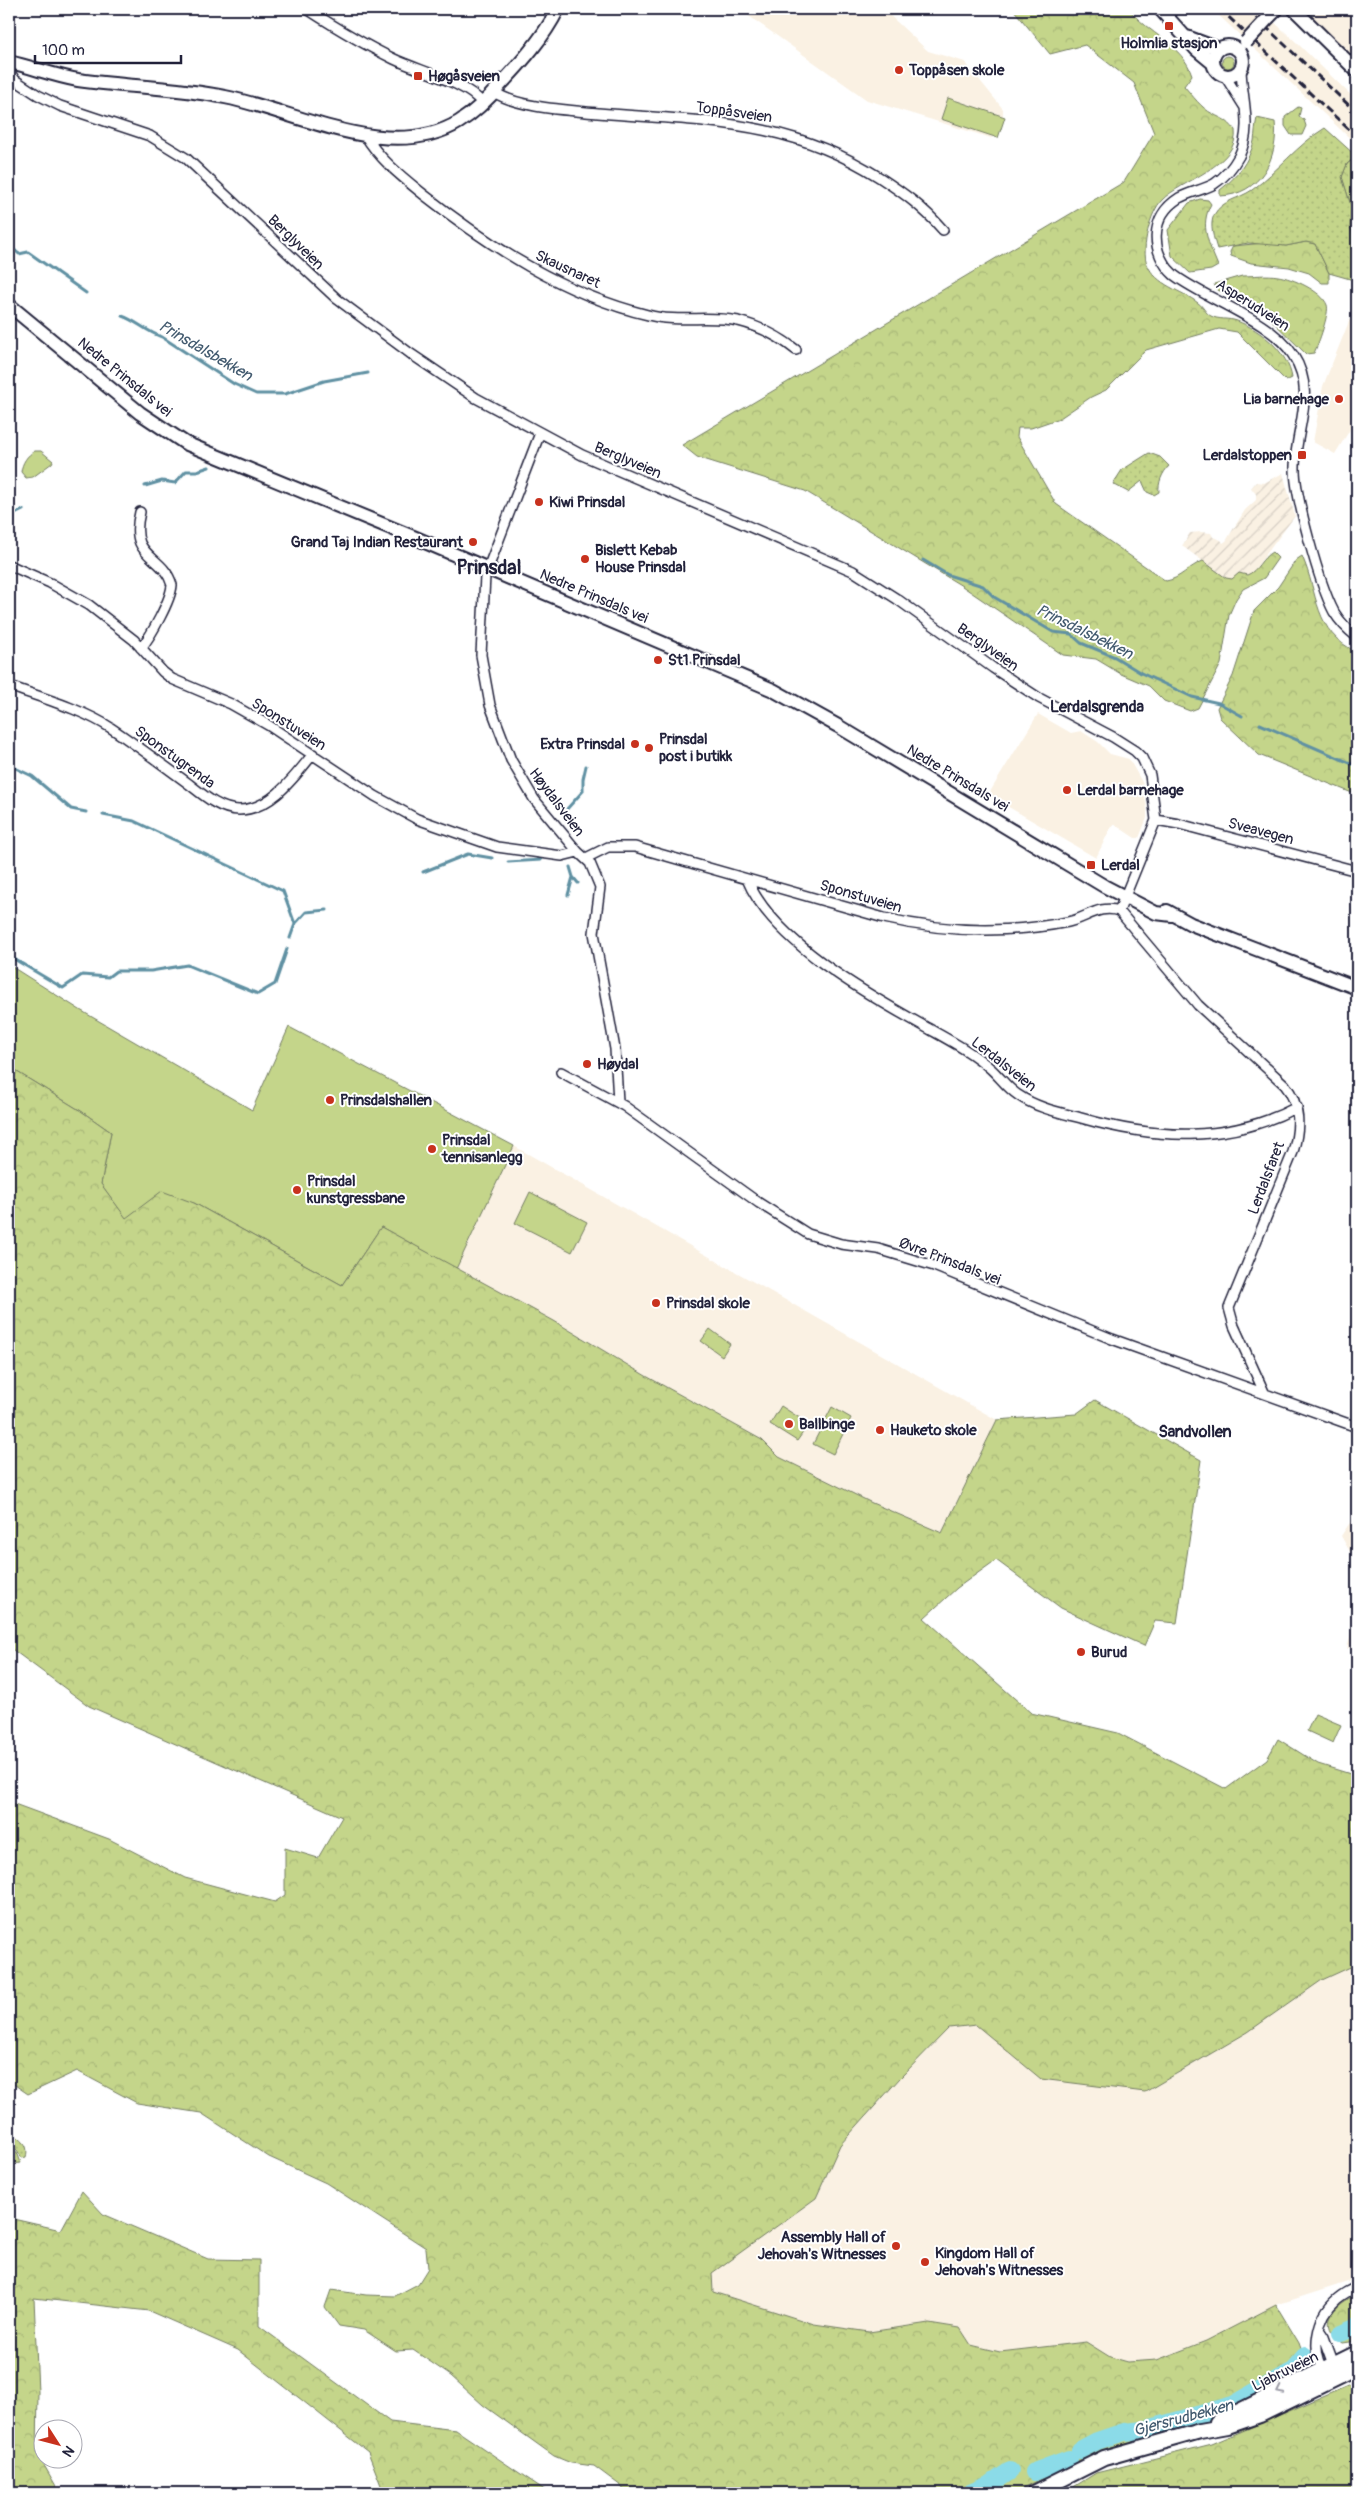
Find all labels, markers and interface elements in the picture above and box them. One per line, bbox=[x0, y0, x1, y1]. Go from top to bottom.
marker: Holmlia stasjon bbox=[1163, 20, 1175, 32]
scale bar bbox=[35, 32, 181, 64]
place label: Holmlia stasjon bbox=[1120, 34, 1218, 53]
text: 100 m bbox=[42, 41, 85, 60]
place label: Toppåsen skole bbox=[908, 61, 1005, 80]
marker: Toppåsen skole bbox=[893, 64, 905, 76]
place label: Høgåsveien bbox=[428, 67, 500, 86]
marker: Høgåsveien bbox=[412, 70, 424, 82]
street label: Toppåsveien bbox=[695, 98, 773, 127]
street label: Berglyveien bbox=[263, 211, 328, 274]
street label: Skausnaret bbox=[532, 246, 604, 293]
street label: Asperudveien bbox=[1212, 275, 1293, 336]
water label: Prinsdalsbekken bbox=[155, 316, 257, 386]
street label: Nedre Prinsdals vei bbox=[74, 334, 176, 421]
place label: Lia barnehage bbox=[1243, 390, 1330, 409]
marker: Lia barnehage bbox=[1333, 393, 1345, 405]
street label: Berglyveien bbox=[591, 438, 664, 483]
place label: Lerdalstoppen bbox=[1202, 446, 1292, 465]
marker: Lerdalstoppen bbox=[1296, 449, 1308, 461]
place label: Kiwi Prinsdal bbox=[549, 493, 625, 512]
marker: Kiwi Prinsdal bbox=[533, 496, 545, 508]
place label: Grand Taj Indian Restaurant bbox=[291, 533, 464, 552]
marker: Grand Taj Indian Restaurant bbox=[467, 536, 479, 548]
place label: Bislett Kebab House Prinsdal bbox=[595, 541, 686, 577]
marker: Bislett Kebab House Prinsdal bbox=[579, 553, 591, 565]
district label: Prinsdal bbox=[457, 555, 521, 580]
street label: Nedre Prinsdals vei bbox=[537, 565, 651, 628]
water label: Prinsdalsbekken bbox=[1033, 600, 1137, 664]
street label: Berglyveien bbox=[953, 619, 1022, 676]
place label: St1 Prinsdal bbox=[668, 651, 741, 670]
marker: St1 Prinsdal bbox=[652, 654, 664, 666]
street label: Sponstuveien bbox=[248, 694, 330, 755]
district label: Lerdalsgrenda bbox=[1050, 697, 1145, 717]
street label: Sponstugrenda bbox=[131, 722, 219, 793]
place label: Prinsdal post i butikk bbox=[659, 730, 733, 766]
place label: Extra Prinsdal bbox=[540, 735, 625, 754]
marker: Extra Prinsdal bbox=[629, 738, 641, 750]
street label: Nedre Prinsdals vei bbox=[903, 740, 1013, 817]
marker: Prinsdal post i butikk bbox=[643, 742, 655, 754]
street label: Høydalsveien bbox=[525, 764, 589, 840]
place label: Lerdal barnehage bbox=[1077, 781, 1184, 800]
marker: Lerdal barnehage bbox=[1061, 784, 1073, 796]
street label: Sveavegen bbox=[1226, 814, 1296, 849]
place label: Lerdal bbox=[1101, 856, 1140, 875]
marker: Lerdal bbox=[1085, 859, 1097, 871]
street label: Sponstuveien bbox=[818, 876, 904, 917]
street label: Lerdalsveien bbox=[967, 1033, 1040, 1096]
place label: Høydal bbox=[597, 1055, 639, 1074]
marker: Høydal bbox=[581, 1058, 593, 1070]
place label: Prinsdalshallen bbox=[340, 1091, 433, 1110]
marker: Prinsdalshallen bbox=[324, 1094, 336, 1106]
place label: Prinsdal tennisanlegg bbox=[441, 1131, 523, 1167]
street label: Lerdalsfaret bbox=[1244, 1138, 1289, 1217]
marker: Prinsdal tennisanlegg bbox=[426, 1143, 438, 1155]
place label: Prinsdal kunstgressbane bbox=[306, 1172, 406, 1208]
marker: Prinsdal kunstgressbane bbox=[291, 1184, 303, 1196]
street label: Øvre Prinsdals vei bbox=[896, 1233, 1004, 1290]
place label: Prinsdal skole bbox=[666, 1294, 750, 1313]
marker: Prinsdal skole bbox=[650, 1297, 662, 1309]
place label: Ballbinge bbox=[799, 1415, 856, 1434]
marker: Ballbinge bbox=[783, 1418, 795, 1430]
place label: Hauketo skole bbox=[890, 1421, 977, 1440]
district label: Sandvollen bbox=[1158, 1422, 1232, 1442]
marker: Hauketo skole bbox=[874, 1424, 886, 1436]
place label: Burud bbox=[1091, 1643, 1127, 1662]
marker: Burud bbox=[1075, 1646, 1087, 1658]
place label: Assembly Hall of Jehovah's Witnesses bbox=[758, 2228, 887, 2264]
marker: Assembly Hall of Jehovah's Witnesses bbox=[890, 2240, 902, 2252]
place label: Kingdom Hall of Jehovah's Witnesses bbox=[935, 2244, 1064, 2280]
marker: Kingdom Hall of Jehovah's Witnesses bbox=[919, 2256, 931, 2268]
street label: Ljabruveien bbox=[1249, 2347, 1322, 2396]
one-way arrow bbox=[1276, 2385, 1285, 2395]
water label: Gjersrudbekken bbox=[1131, 2395, 1236, 2441]
north arrow bbox=[32, 2420, 82, 2470]
text: N bbox=[58, 2443, 78, 2460]

